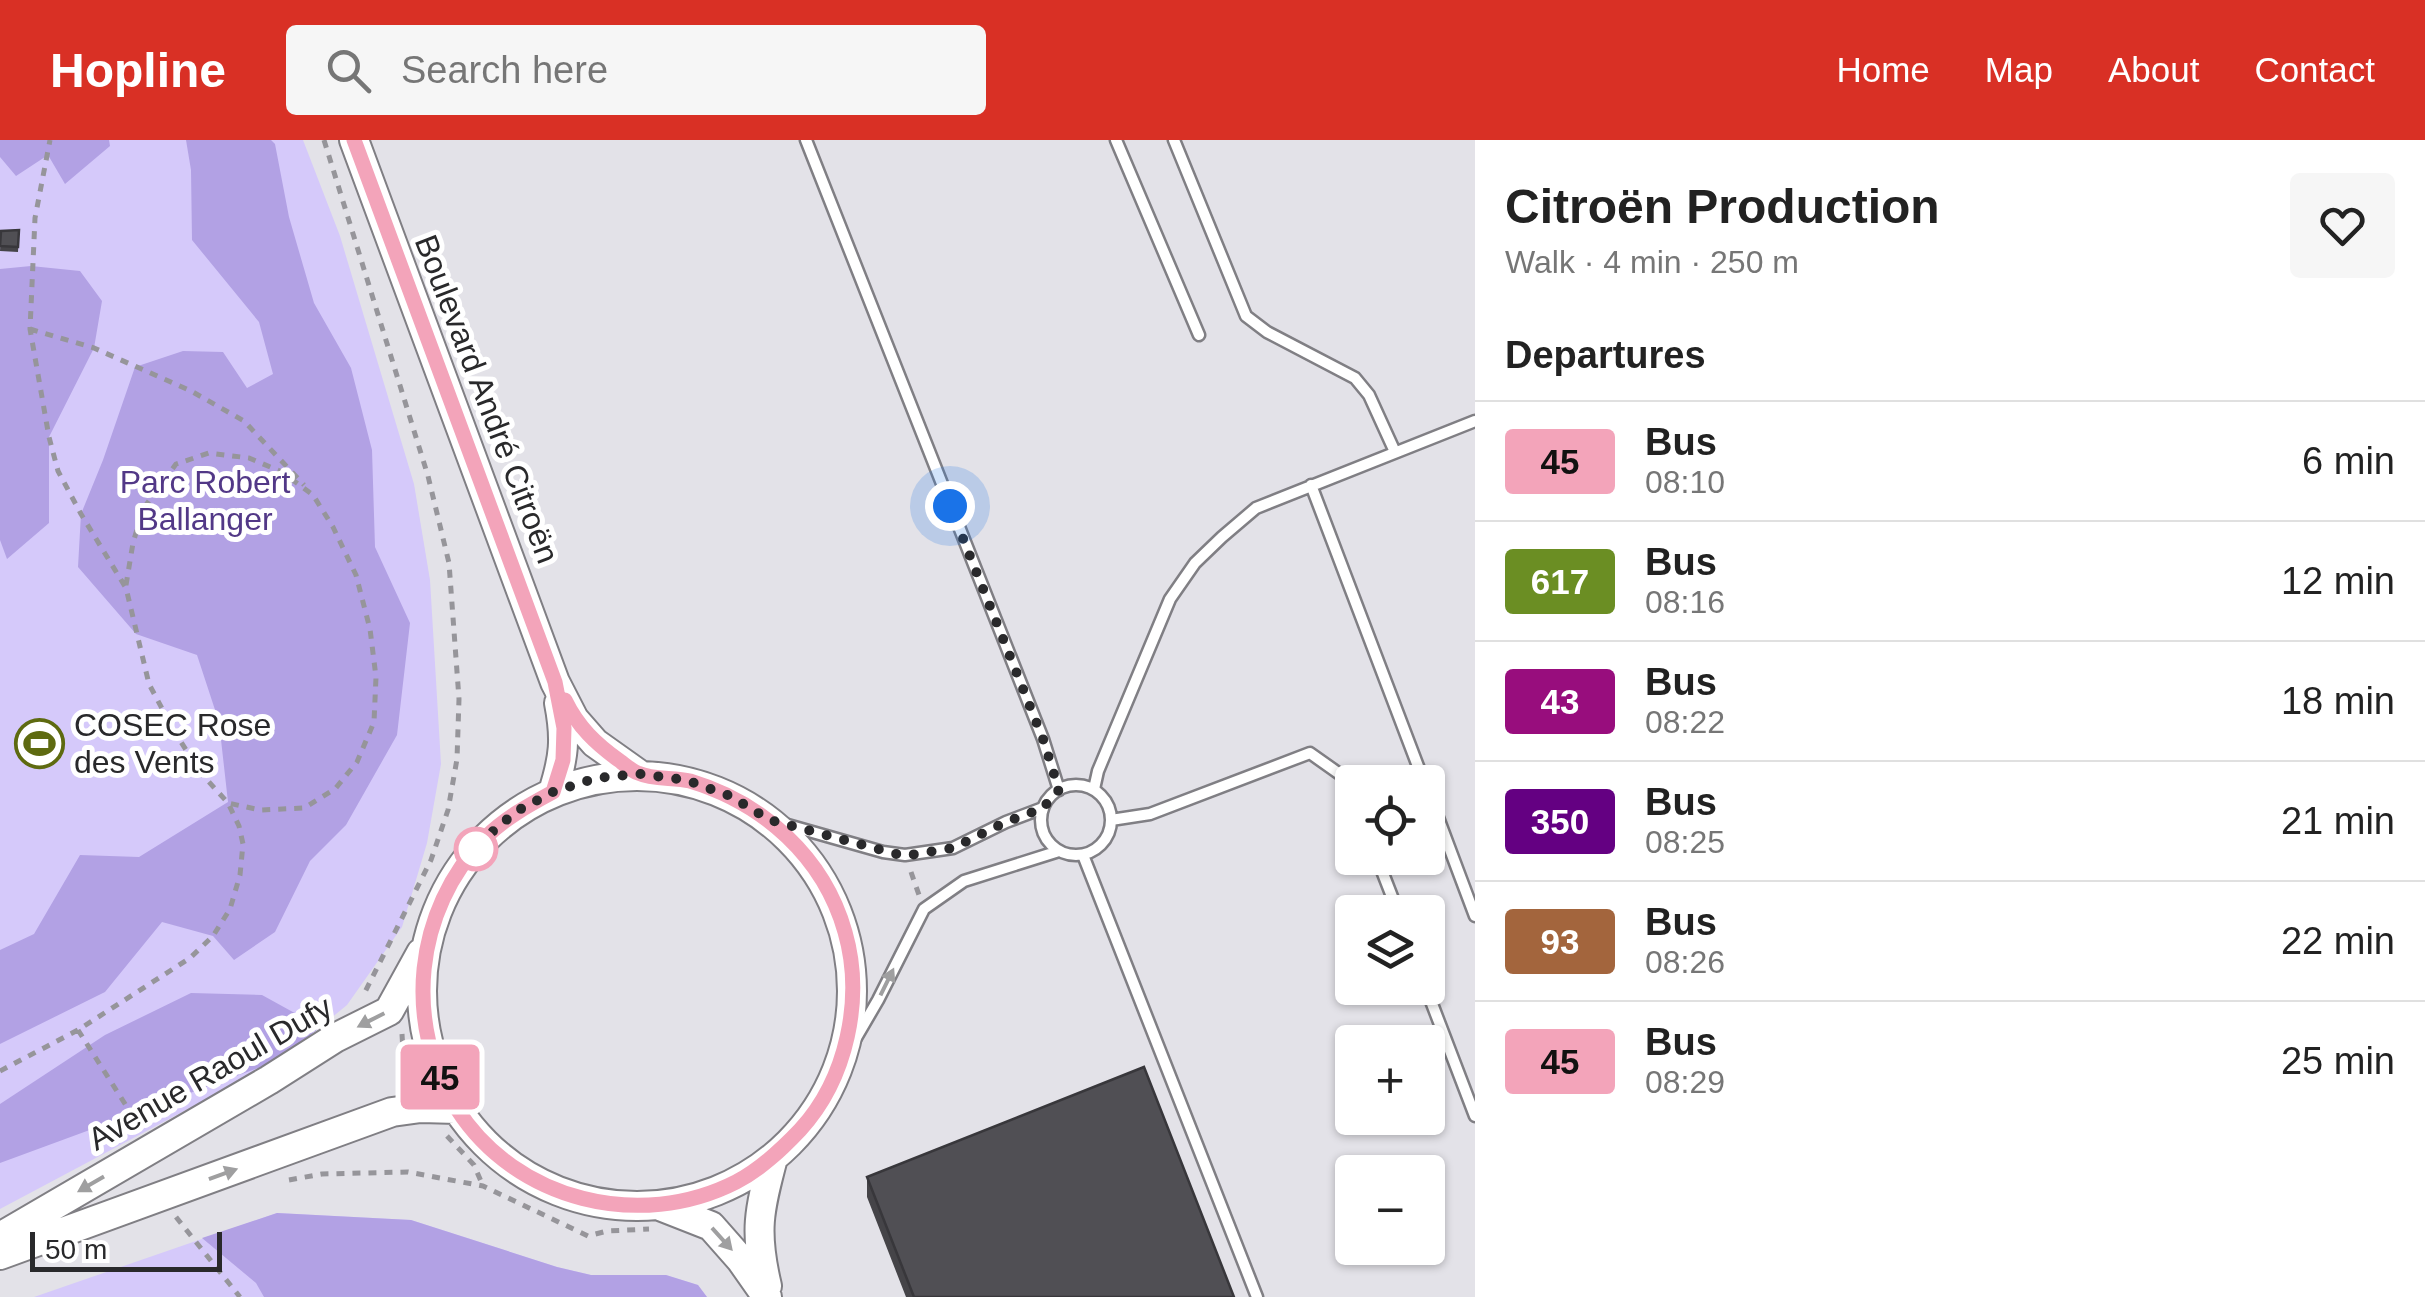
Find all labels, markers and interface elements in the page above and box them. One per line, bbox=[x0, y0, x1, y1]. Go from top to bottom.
search box bbox=[286, 25, 986, 115]
icon: search bbox=[321, 43, 376, 98]
text: Hopline bbox=[50, 44, 226, 97]
text: Search here bbox=[401, 49, 608, 91]
text: Home bbox=[1836, 50, 1930, 89]
text: Map bbox=[1985, 50, 2053, 89]
text: About bbox=[2108, 50, 2199, 89]
text: Contact bbox=[2254, 50, 2375, 89]
button: heart bbox=[2290, 173, 2395, 278]
text: Citroën Production bbox=[1505, 180, 1940, 233]
street label: Boulevard André Citroën bbox=[408, 230, 566, 568]
text: Walk · 4 min · 250 m bbox=[1505, 244, 1799, 280]
text: Departures bbox=[1505, 334, 1706, 376]
text: Bus bbox=[1645, 421, 1717, 463]
text: 6 min bbox=[2302, 440, 2395, 482]
text: 45 bbox=[1541, 442, 1579, 481]
park label: Parc Robert Ballanger bbox=[120, 464, 290, 537]
text: 08:10 bbox=[1645, 464, 1725, 500]
your location bbox=[925, 481, 975, 531]
text: Bus bbox=[1645, 541, 1717, 583]
text: 12 min bbox=[2281, 560, 2395, 602]
text: 617 bbox=[1531, 562, 1589, 601]
text: 08:16 bbox=[1645, 584, 1725, 620]
text: Bus bbox=[1645, 661, 1717, 703]
text: 18 min bbox=[2281, 680, 2395, 722]
text: 43 bbox=[1541, 682, 1579, 721]
text: 08:22 bbox=[1645, 704, 1725, 740]
place label: COSEC Rose des Vents bbox=[74, 707, 271, 780]
sports icon: COSEC Rose des Vents bbox=[13, 717, 65, 769]
map controls bbox=[1335, 765, 1445, 1265]
button: locate bbox=[1335, 765, 1445, 875]
text: Bus bbox=[1645, 781, 1717, 823]
text: 21 min bbox=[2281, 800, 2395, 842]
text: 350 bbox=[1531, 802, 1589, 841]
text: 08:25 bbox=[1645, 824, 1725, 860]
unlabelled marker bbox=[455, 828, 497, 870]
button: layers bbox=[1335, 895, 1445, 1005]
text: Bus bbox=[1645, 901, 1717, 943]
text: 22 min bbox=[2281, 920, 2395, 962]
text: 93 bbox=[1541, 922, 1579, 961]
text: 08:26 bbox=[1645, 944, 1725, 980]
one-way arrow bbox=[878, 968, 895, 997]
street label: Avenue Raoul Dufy bbox=[82, 989, 338, 1157]
one-way arrow bbox=[356, 1011, 385, 1028]
text: Bus bbox=[1645, 1021, 1717, 1063]
button: + bbox=[1335, 1025, 1445, 1135]
text: 25 min bbox=[2281, 1040, 2395, 1082]
text: 45 bbox=[1541, 1042, 1579, 1081]
line badge: 45 bbox=[395, 1044, 485, 1110]
text: 45 bbox=[421, 1058, 459, 1097]
text: 08:29 bbox=[1645, 1064, 1725, 1100]
button: − bbox=[1335, 1155, 1445, 1265]
one-way arrow bbox=[209, 1166, 239, 1181]
one-way arrow bbox=[77, 1175, 105, 1192]
one-way arrow bbox=[711, 1226, 733, 1251]
scale bar bbox=[30, 1227, 222, 1272]
text: 50 m bbox=[45, 1234, 107, 1265]

